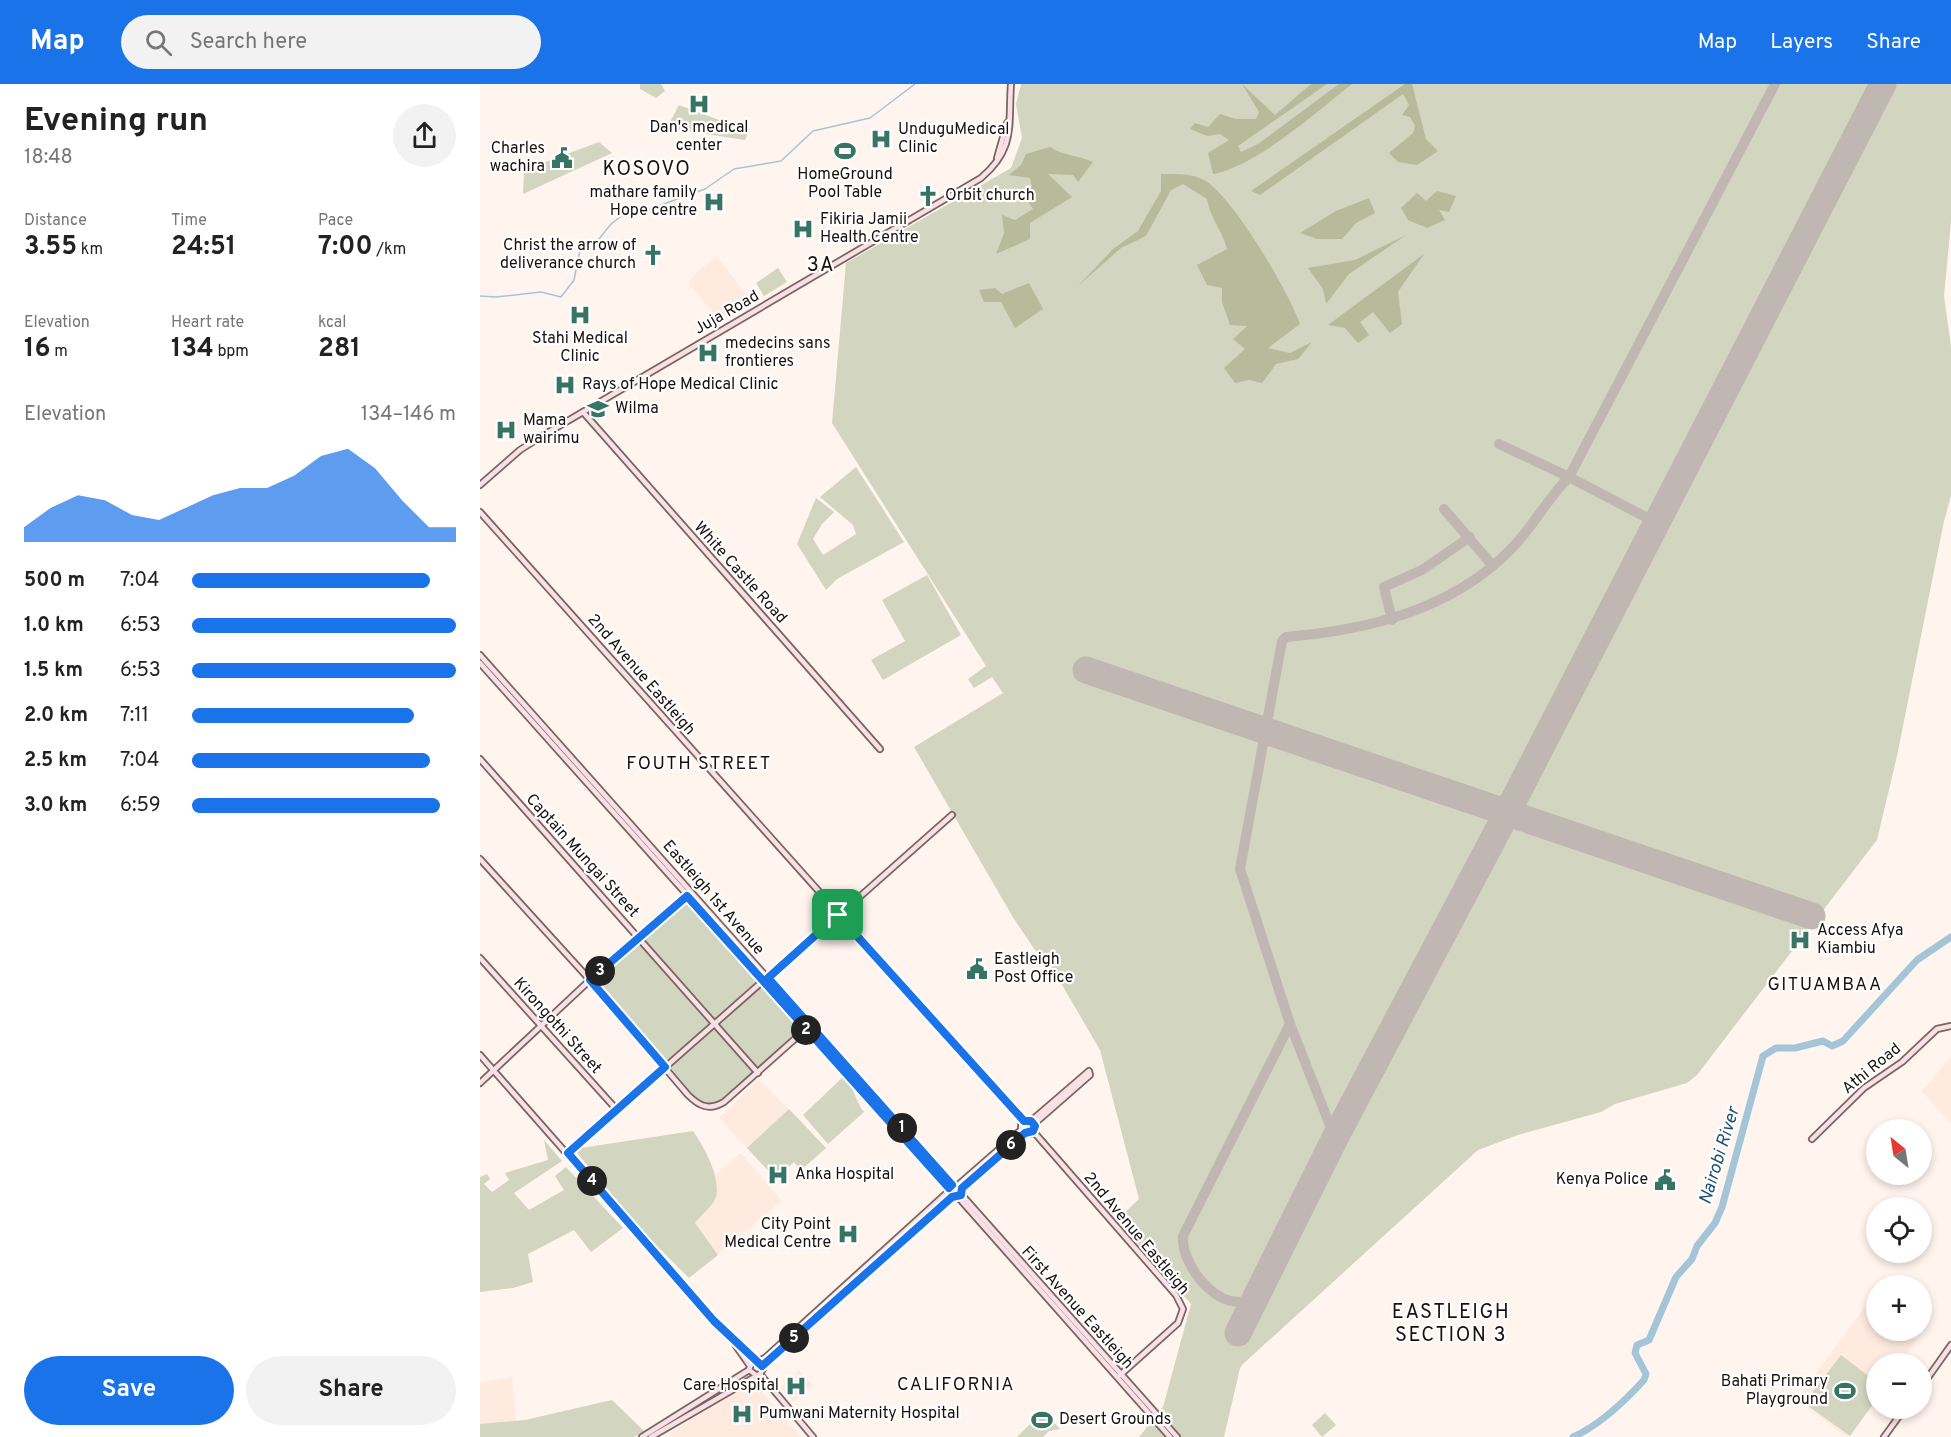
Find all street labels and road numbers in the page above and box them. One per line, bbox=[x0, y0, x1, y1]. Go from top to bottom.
street label: Juja Road bbox=[691, 286, 763, 340]
street label: White Castle Road bbox=[689, 518, 791, 628]
street label: 2nd Avenue Eastleigh bbox=[583, 610, 699, 740]
street label: Captain Mungai Street bbox=[521, 790, 643, 922]
street label: Eastleigh 1st Avenue bbox=[658, 837, 768, 959]
street label: Kirongothi Street bbox=[508, 974, 606, 1078]
street label: Athi Road bbox=[1838, 1039, 1906, 1099]
street label: 2nd Avenue Eastleigh bbox=[1079, 1168, 1193, 1300]
street label: First Avenue Eastleigh bbox=[1016, 1242, 1138, 1374]

